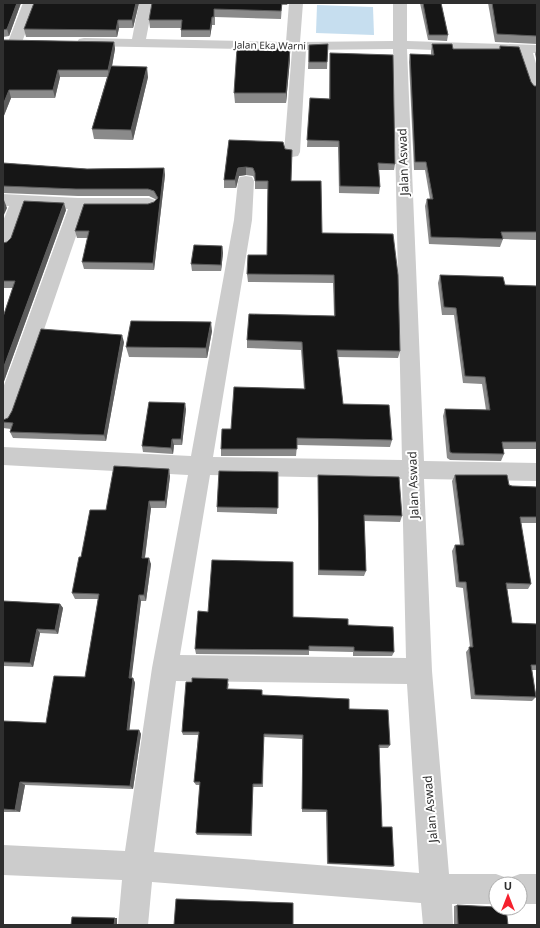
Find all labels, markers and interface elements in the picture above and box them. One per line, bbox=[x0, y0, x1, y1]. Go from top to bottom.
street label: Jalan Eka Warni bbox=[233, 37, 306, 53]
street label: Jalan Aswad bbox=[393, 128, 413, 197]
street label: Jalan Aswad bbox=[403, 451, 423, 520]
street label: Jalan Aswad bbox=[419, 775, 441, 844]
north arrow bbox=[488, 876, 528, 916]
text: U bbox=[504, 878, 512, 893]

